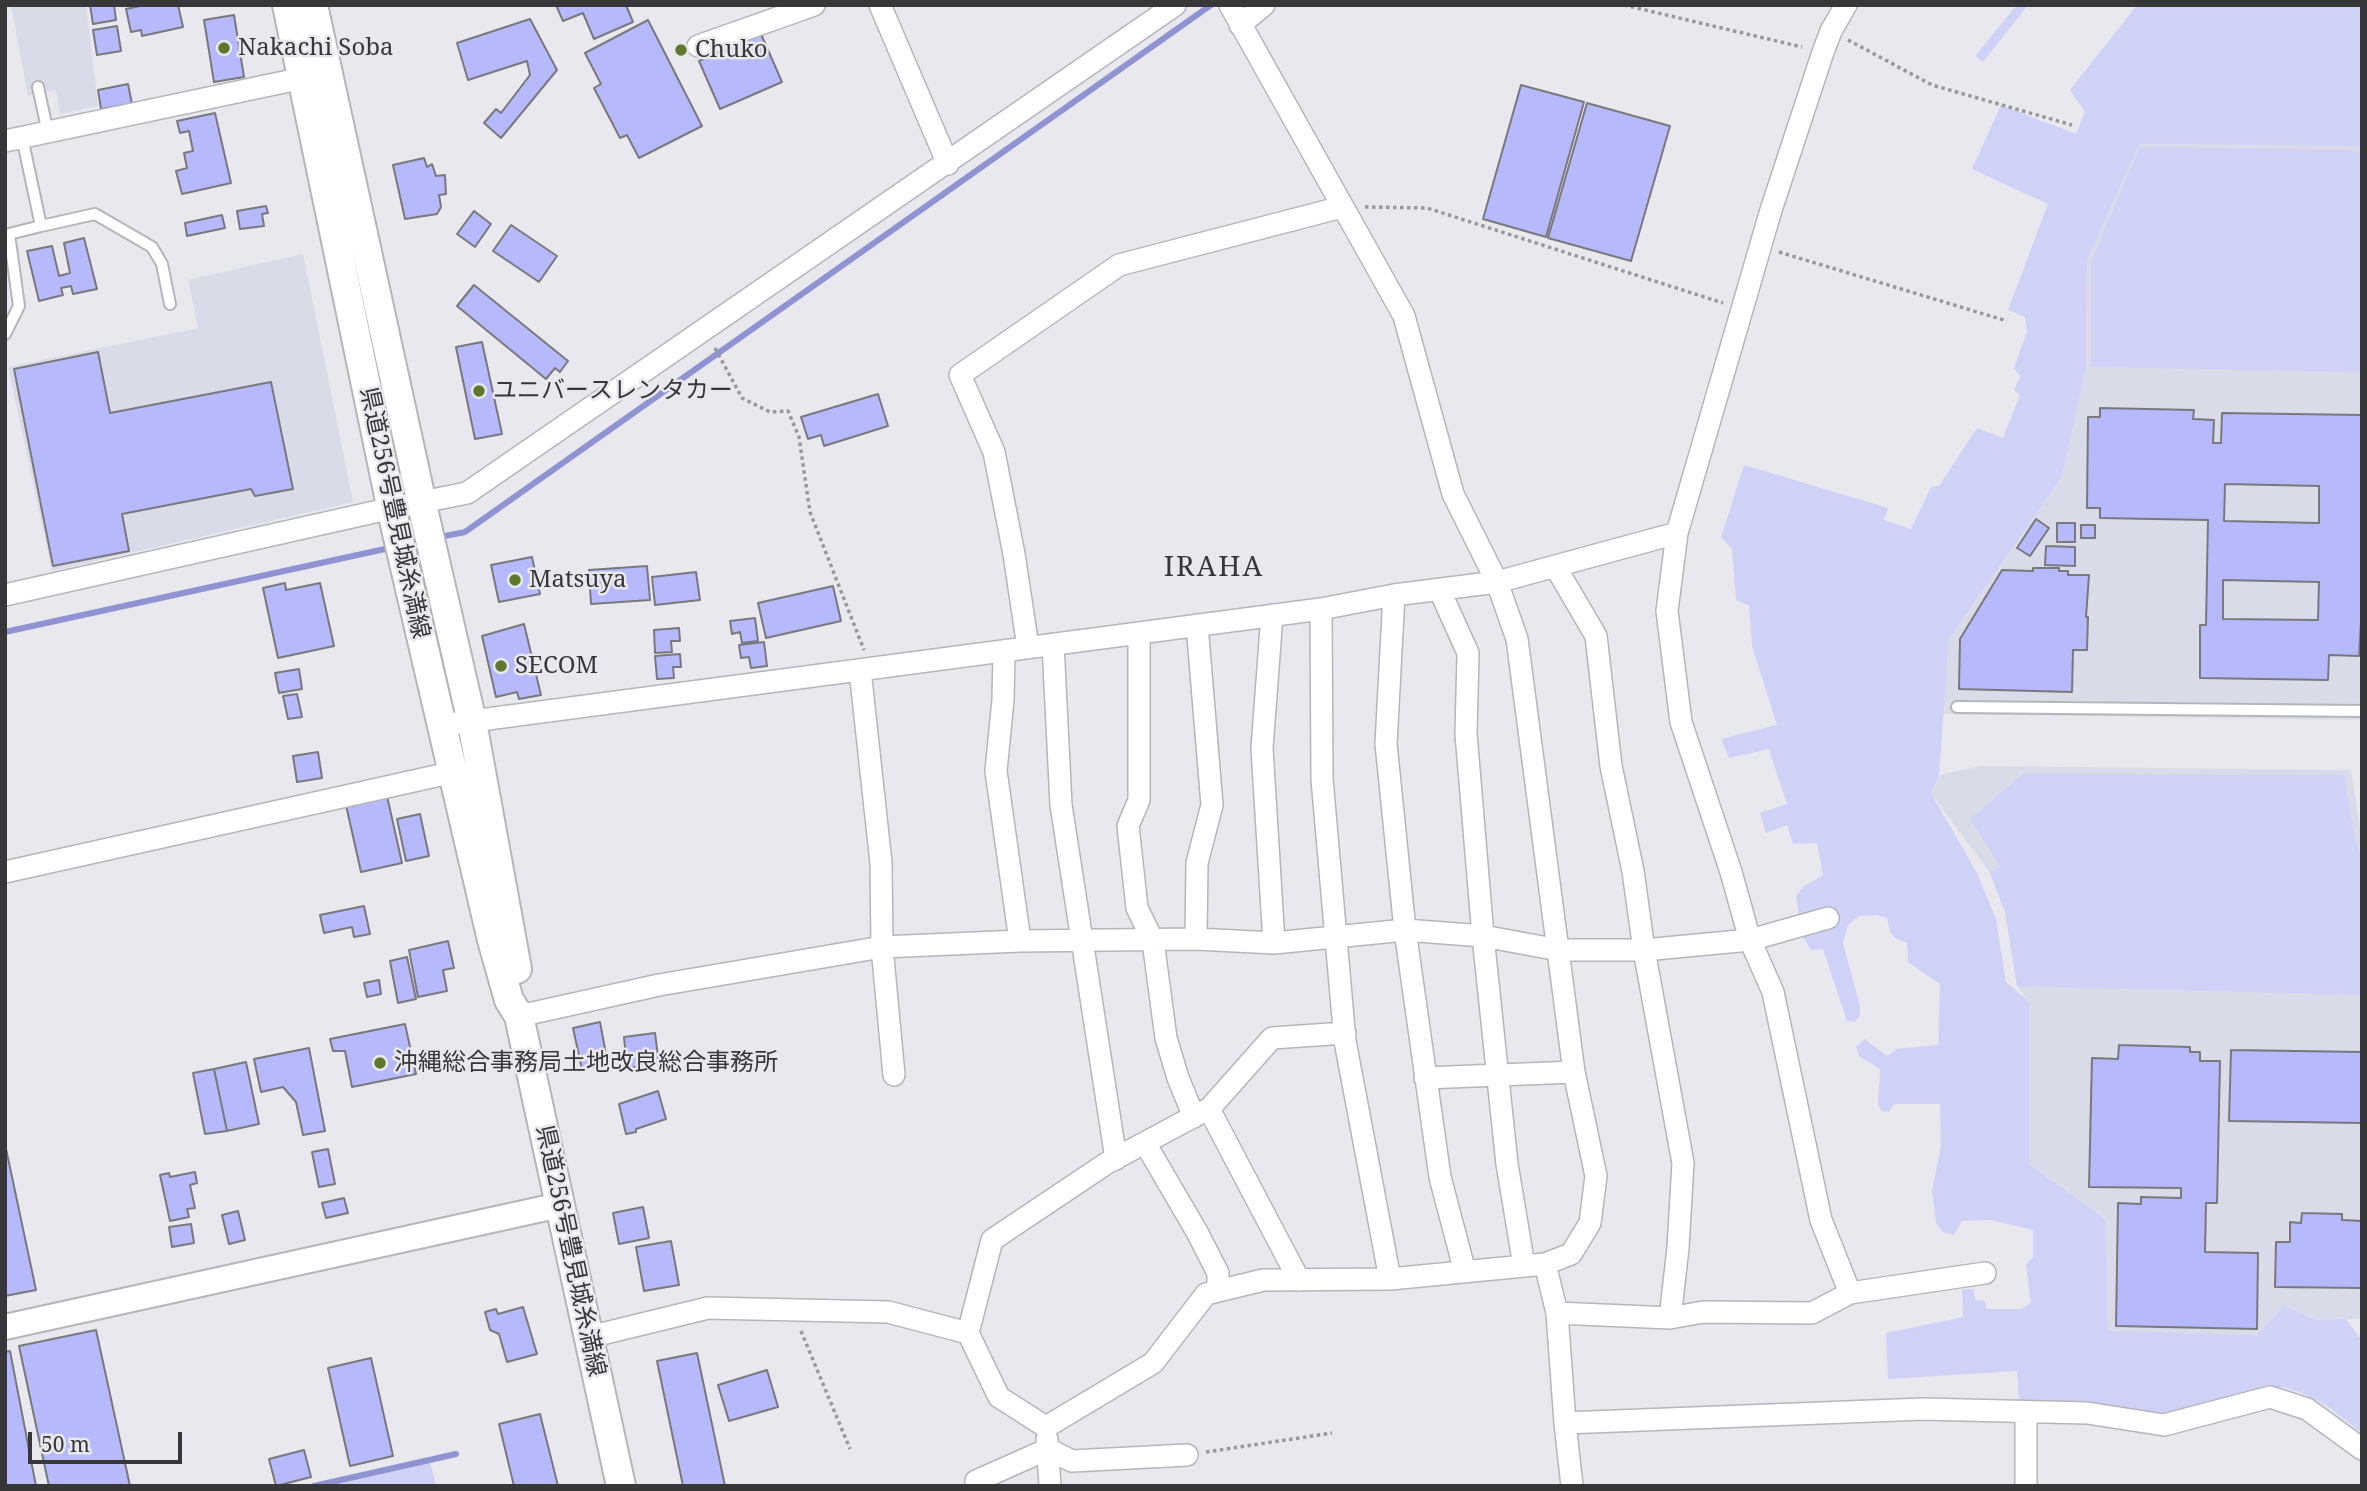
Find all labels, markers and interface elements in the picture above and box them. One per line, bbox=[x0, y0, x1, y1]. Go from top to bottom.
place label: Nakachi Soba bbox=[238, 34, 393, 62]
place label: Chuko bbox=[695, 36, 768, 64]
marker: Nakachi Soba bbox=[216, 40, 232, 56]
marker: Chuko bbox=[673, 42, 689, 58]
place label: ユニバースレンタカー bbox=[493, 377, 733, 405]
marker: ユニバースレンタカー bbox=[471, 383, 487, 399]
street label: 県道256号豊見城糸満線 bbox=[353, 385, 435, 641]
district label: IRAHA bbox=[1164, 551, 1264, 585]
place label: Matsuya bbox=[529, 566, 627, 594]
marker: Matsuya bbox=[507, 572, 523, 588]
place label: SECOM bbox=[515, 652, 598, 680]
marker: SECOM bbox=[493, 658, 509, 674]
place label: 沖縄総合事務局土地改良総合事務所 bbox=[394, 1049, 778, 1077]
marker: 沖縄総合事務局土地改良総合事務所 bbox=[372, 1055, 388, 1071]
street label: 県道256号豊見城糸満線 bbox=[529, 1123, 611, 1379]
scale bar bbox=[32, 1418, 186, 1462]
text: 50 m bbox=[41, 1430, 90, 1458]

